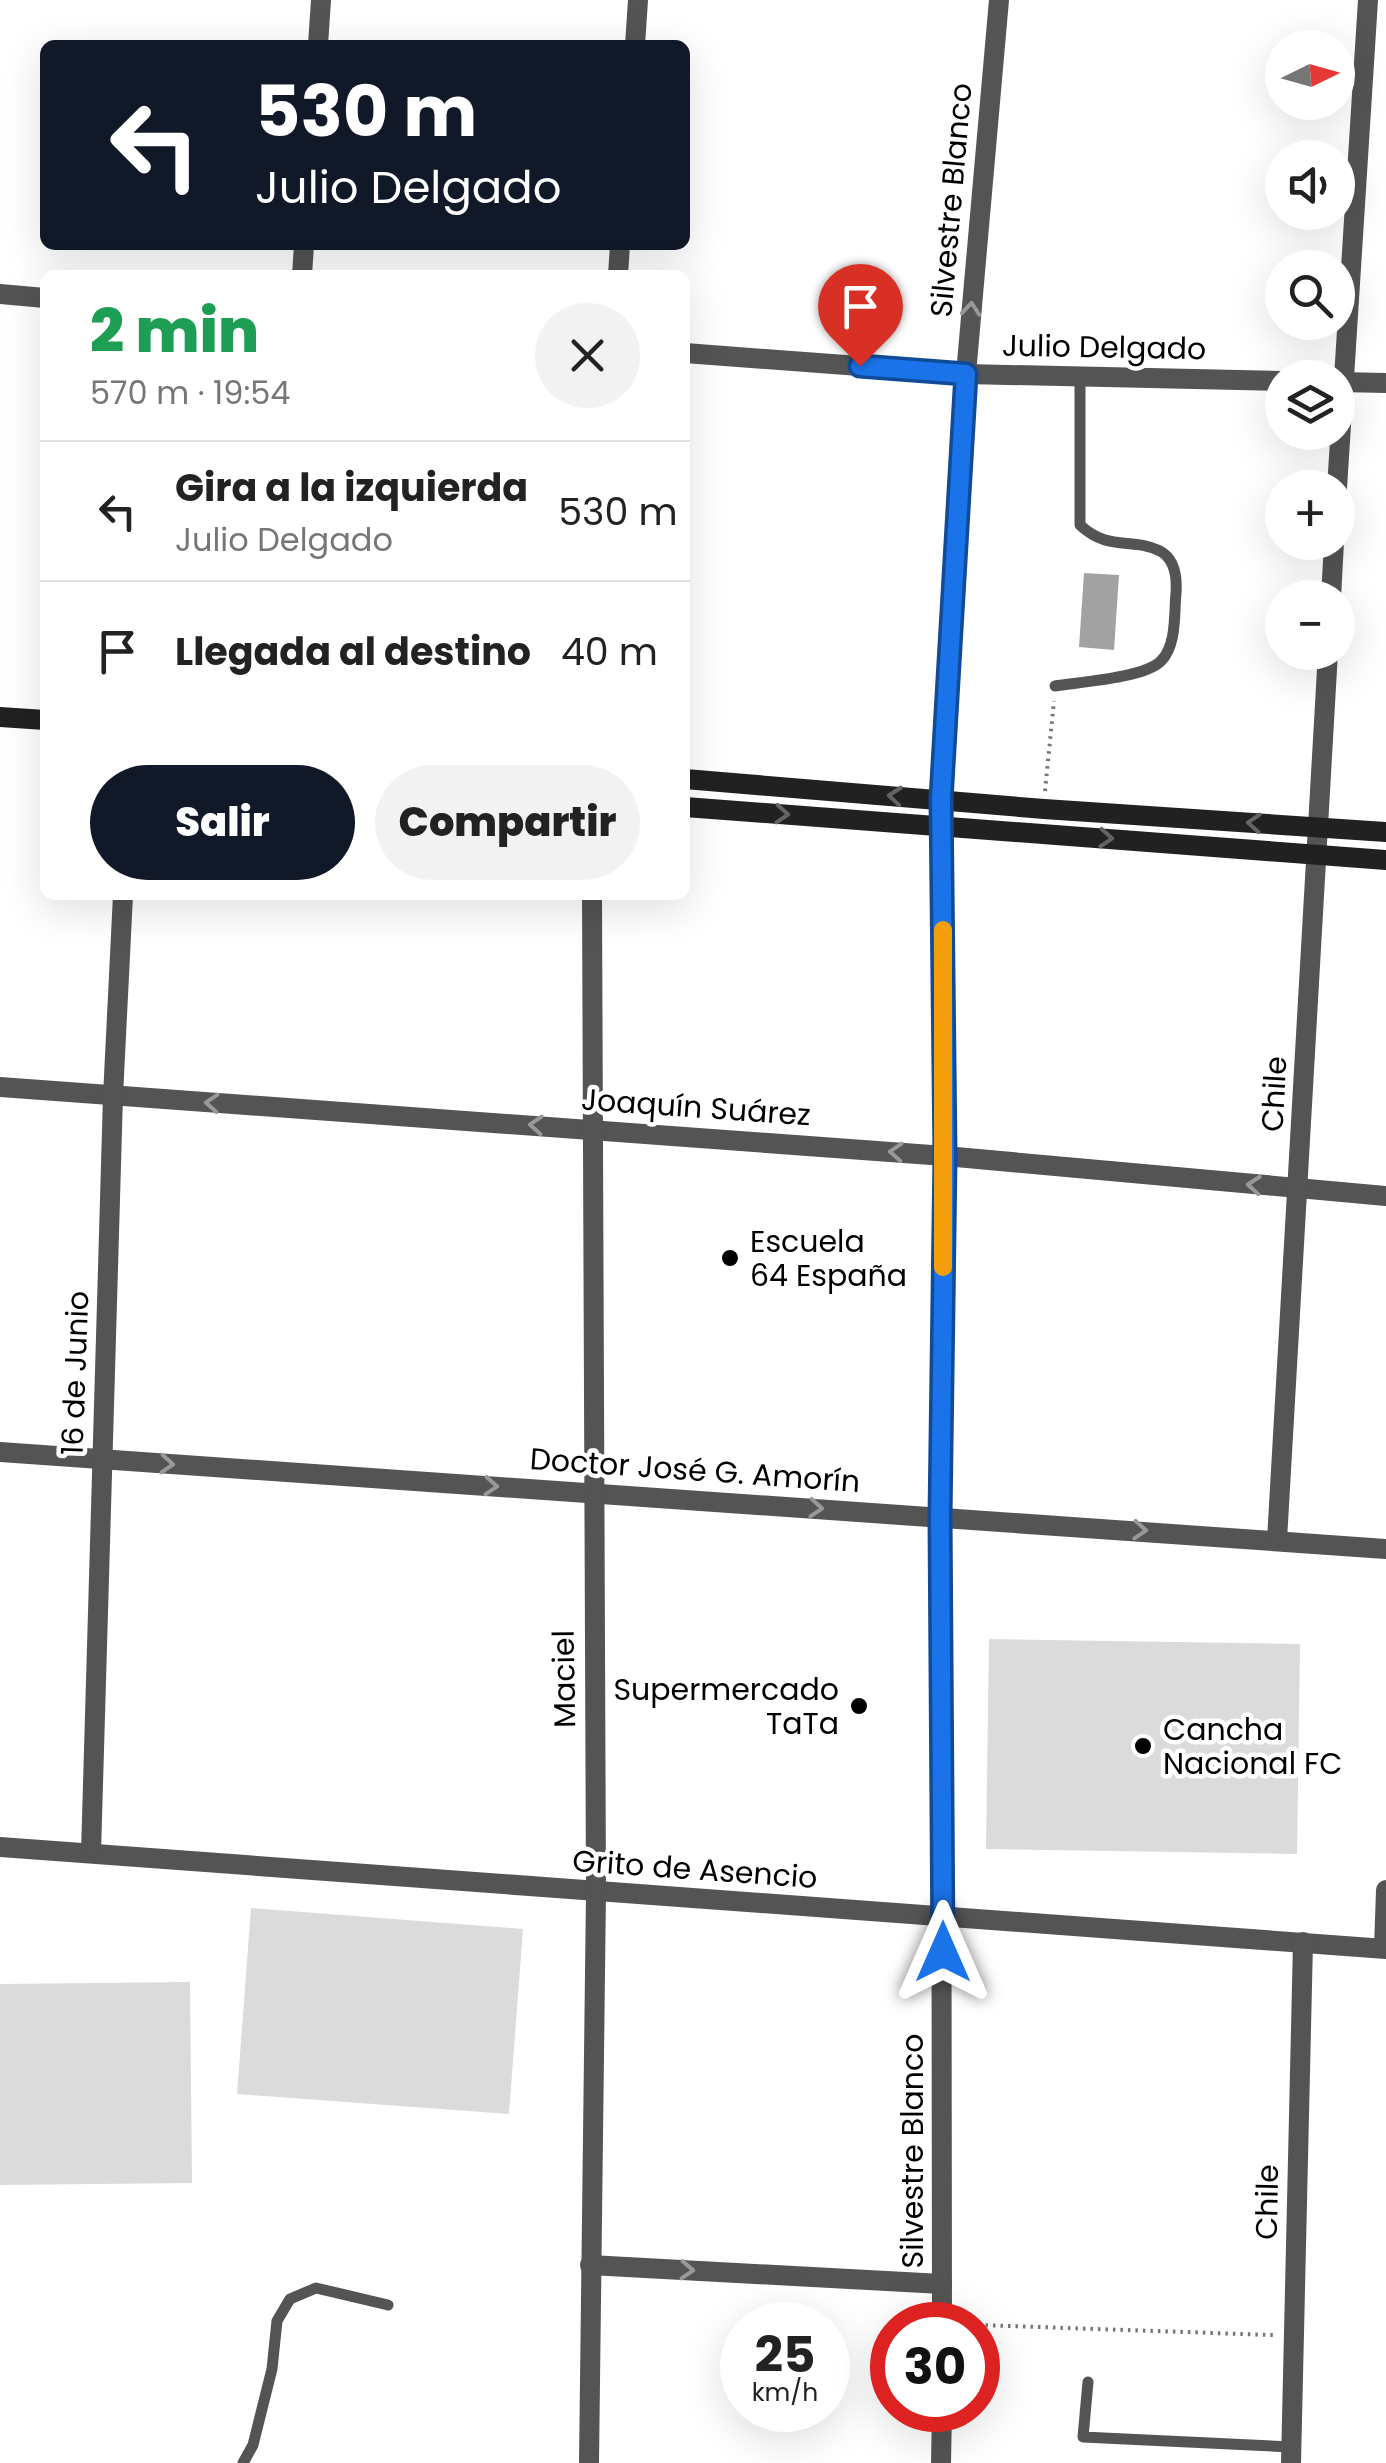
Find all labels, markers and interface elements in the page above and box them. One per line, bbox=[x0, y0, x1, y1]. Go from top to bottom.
north arrow bbox=[1265, 30, 1355, 120]
map controls bbox=[1265, 30, 1355, 670]
text: 530 m bbox=[255, 62, 477, 161]
icon: left bbox=[90, 80, 220, 210]
street label: Silvestre Blanco bbox=[919, 81, 983, 319]
button: sound bbox=[1265, 140, 1355, 230]
text: Julio Delgado bbox=[255, 156, 561, 219]
button: search bbox=[1265, 250, 1355, 340]
pin bbox=[818, 264, 903, 367]
icon: arrive bbox=[833, 279, 888, 334]
text: 2 min bbox=[90, 289, 259, 373]
one-way arrow bbox=[960, 301, 982, 317]
button: close bbox=[535, 303, 640, 408]
street label: Julio Delgado bbox=[1001, 324, 1207, 370]
button: layers bbox=[1265, 360, 1355, 450]
text: 570 m · 19:54 bbox=[90, 370, 290, 415]
text: Gira a la izquierda bbox=[175, 461, 528, 514]
button: + bbox=[1265, 470, 1355, 560]
icon: left bbox=[90, 484, 145, 539]
text: 530 m bbox=[558, 485, 678, 538]
text: Julio Delgado bbox=[175, 517, 393, 562]
button: − bbox=[1265, 580, 1355, 670]
icon: arrive bbox=[90, 624, 145, 679]
text: Llegada al destino bbox=[175, 625, 531, 678]
text: 40 m bbox=[561, 625, 658, 678]
button: Salir bbox=[90, 765, 355, 880]
button: Compartir bbox=[375, 765, 640, 880]
one-way arrow bbox=[886, 785, 902, 807]
one-way arrow bbox=[775, 803, 791, 824]
one-way arrow bbox=[1245, 813, 1261, 834]
one-way arrow bbox=[1099, 827, 1115, 849]
street label: Chile bbox=[1251, 1055, 1297, 1133]
street label: Joaquín Suárez bbox=[580, 1078, 812, 1136]
one-way arrow bbox=[204, 1093, 220, 1114]
one-way arrow bbox=[528, 1115, 544, 1137]
one-way arrow bbox=[887, 1142, 903, 1163]
one-way arrow bbox=[1246, 1175, 1262, 1196]
place label: Escuela 64 España bbox=[750, 1220, 907, 1297]
marker: Escuela 64 España bbox=[719, 1247, 741, 1269]
street label: 16 de Junio bbox=[51, 1290, 99, 1456]
street label: Doctor José G. Amorín bbox=[528, 1437, 862, 1503]
one-way arrow bbox=[160, 1453, 176, 1474]
one-way arrow bbox=[484, 1475, 500, 1496]
one-way arrow bbox=[808, 1497, 824, 1518]
one-way arrow bbox=[1132, 1519, 1148, 1540]
street label: Maciel bbox=[542, 1630, 586, 1728]
place label: Supermercado TaTa bbox=[613, 1668, 839, 1745]
marker: Supermercado TaTa bbox=[848, 1695, 870, 1717]
place label: Cancha Nacional FC bbox=[1163, 1708, 1342, 1785]
marker: Cancha Nacional FC bbox=[1132, 1735, 1154, 1757]
street label: Grito de Asencio bbox=[571, 1839, 819, 1899]
position arrow bbox=[891, 1900, 995, 2004]
street label: Silvestre Blanco bbox=[891, 2034, 934, 2268]
street label: Chile bbox=[1245, 2164, 1289, 2240]
one-way arrow bbox=[680, 2259, 696, 2280]
speed limit sign: 30 bbox=[870, 2302, 1000, 2432]
text: 25 bbox=[754, 2319, 816, 2390]
text: km/h bbox=[752, 2375, 818, 2410]

